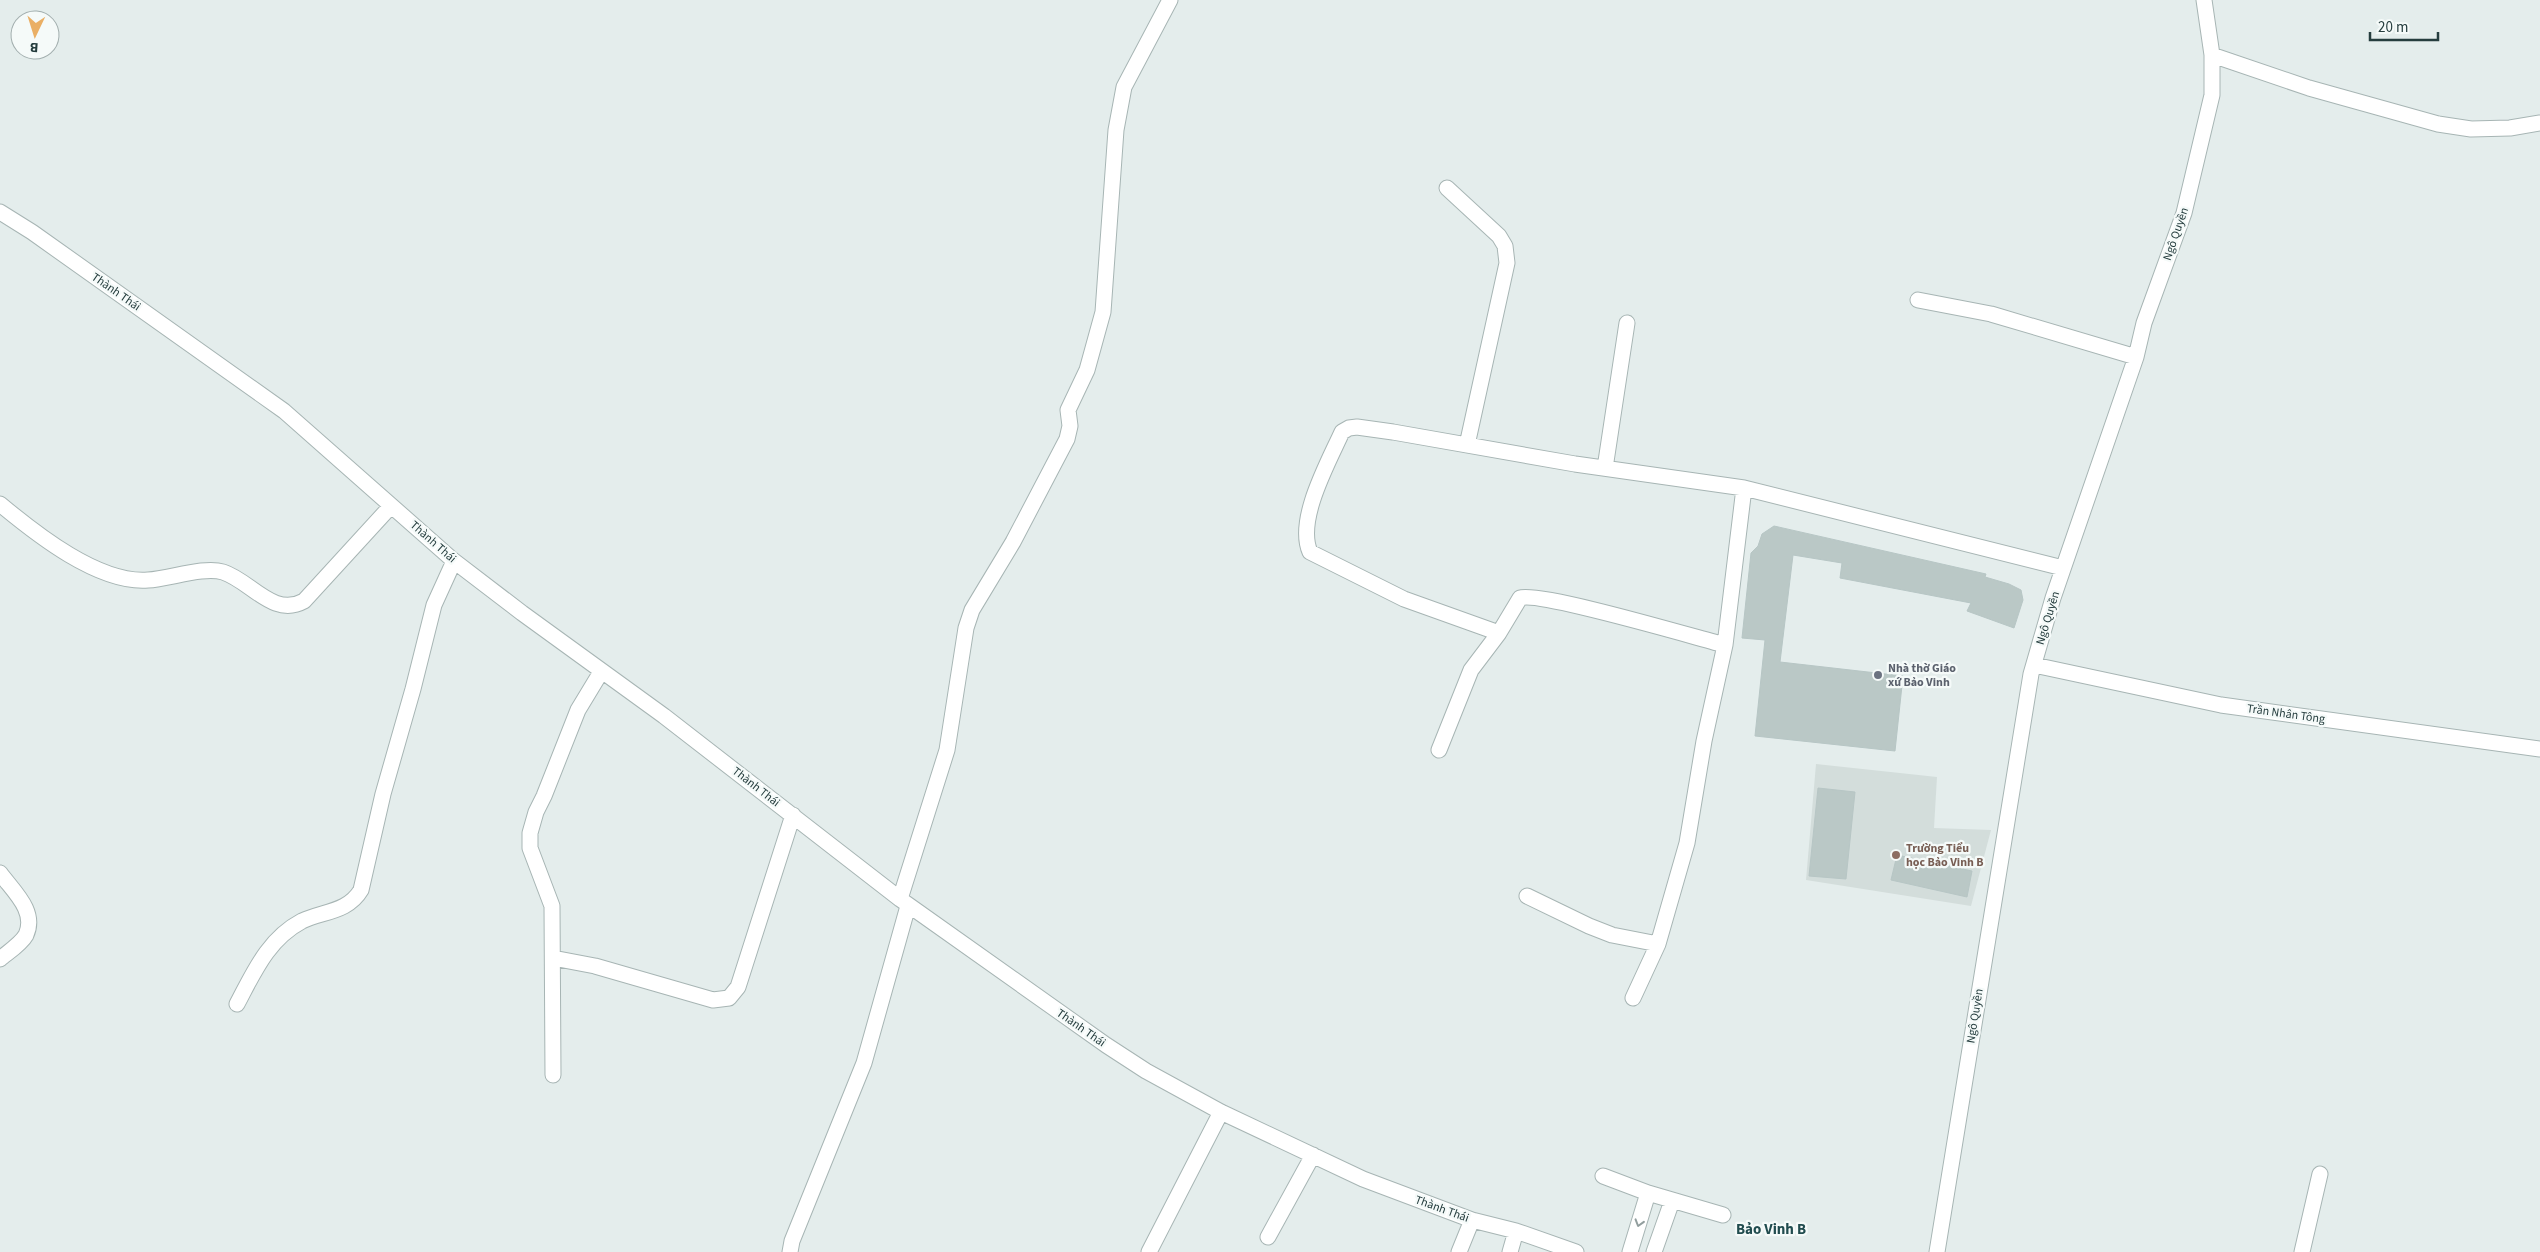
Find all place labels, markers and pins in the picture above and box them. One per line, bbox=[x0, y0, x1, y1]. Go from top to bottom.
place label: Nhà thờ Giáo xứ Bảo Vinh bbox=[1888, 660, 1956, 691]
marker: Nhà thờ Giáo xứ Bảo Vinh bbox=[1872, 669, 1884, 681]
place label: Trường Tiểu học Bảo Vinh B bbox=[1906, 840, 1984, 871]
marker: Trường Tiểu học Bảo Vinh B bbox=[1890, 849, 1902, 861]

